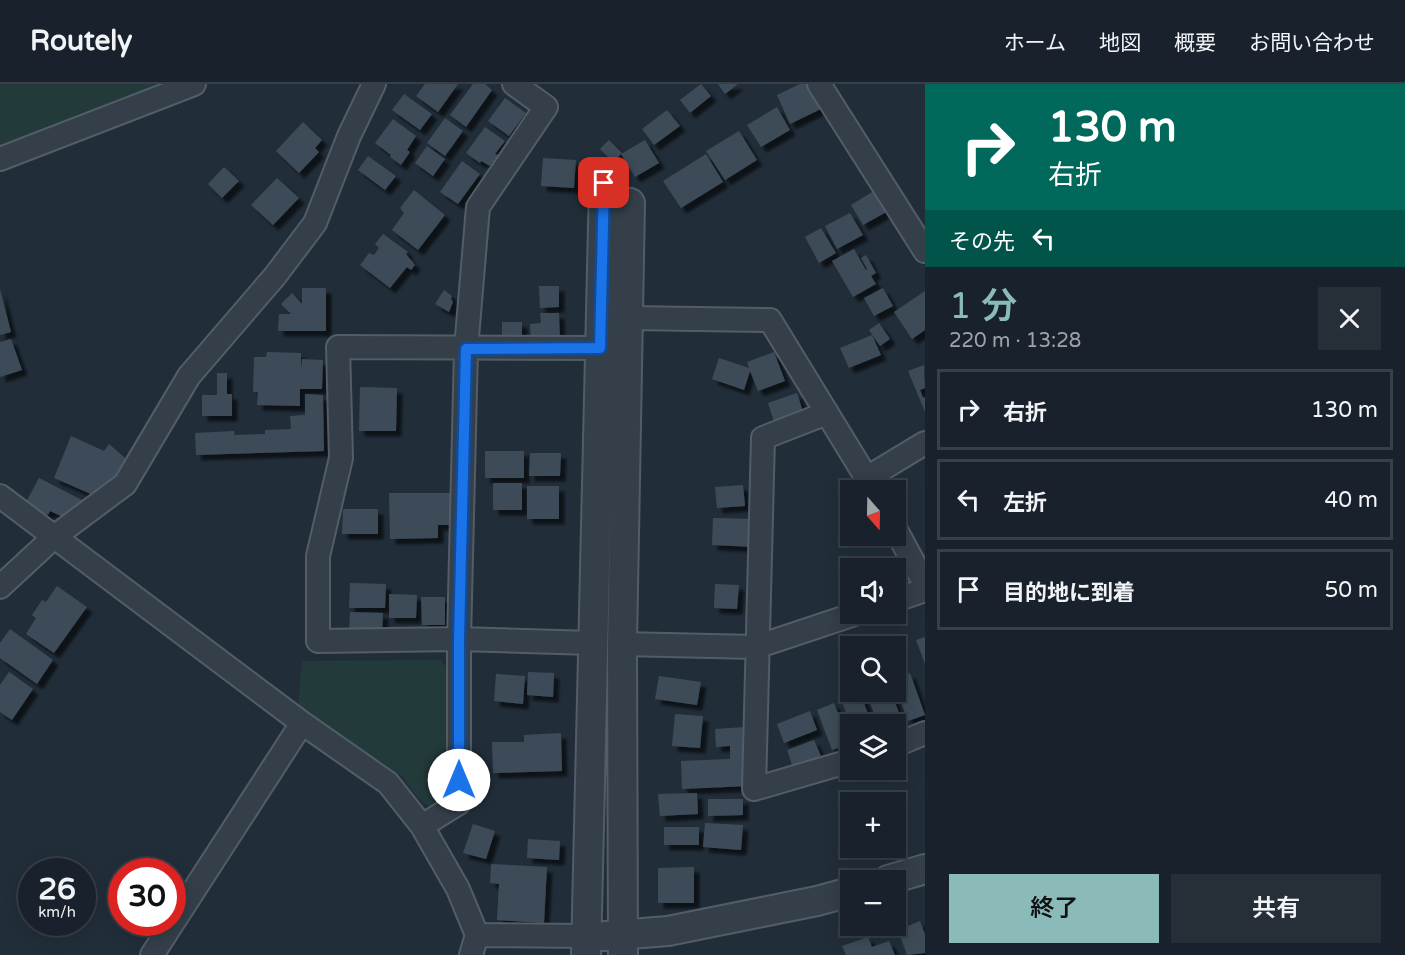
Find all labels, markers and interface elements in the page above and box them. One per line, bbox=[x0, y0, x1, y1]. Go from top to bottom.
text: Routely bbox=[30, 24, 132, 58]
text: ホーム bbox=[1004, 31, 1066, 56]
text: 地図 bbox=[1099, 31, 1141, 56]
text: 概要 bbox=[1174, 31, 1216, 56]
text: お問い合わせ bbox=[1249, 31, 1375, 56]
text: 130 m bbox=[1048, 102, 1177, 153]
icon: right bbox=[949, 108, 1027, 186]
pin bbox=[578, 157, 629, 208]
text: 右折 bbox=[1048, 159, 1102, 192]
icon: arrive bbox=[587, 166, 620, 199]
icon: left bbox=[1027, 222, 1060, 255]
text: その先 bbox=[949, 229, 1015, 255]
text: 1 分 bbox=[949, 285, 1017, 328]
button: close bbox=[1318, 287, 1381, 350]
text: 220 m · 13:28 bbox=[949, 329, 1081, 353]
icon: right bbox=[952, 393, 985, 426]
text: 130 m bbox=[1311, 397, 1378, 423]
text: 右折 bbox=[1003, 400, 1047, 426]
north arrow bbox=[840, 480, 906, 546]
map controls bbox=[840, 480, 906, 936]
icon: left bbox=[952, 483, 985, 516]
text: 40 m bbox=[1324, 487, 1378, 513]
text: 左折 bbox=[1003, 490, 1047, 516]
button: sound bbox=[840, 558, 906, 624]
icon: arrive bbox=[952, 573, 985, 606]
text: 50 m bbox=[1324, 577, 1378, 603]
text: 目的地に到着 bbox=[1003, 580, 1135, 606]
button: search bbox=[840, 636, 906, 702]
button: layers bbox=[840, 714, 906, 780]
position arrow bbox=[427, 748, 491, 812]
button: + bbox=[840, 792, 906, 858]
speed limit sign: 30 bbox=[108, 858, 186, 936]
button: − bbox=[840, 870, 906, 936]
text: 26 bbox=[38, 871, 76, 908]
button: 終了 bbox=[949, 874, 1159, 943]
button: 共有 bbox=[1171, 874, 1381, 943]
text: km/h bbox=[38, 903, 76, 921]

